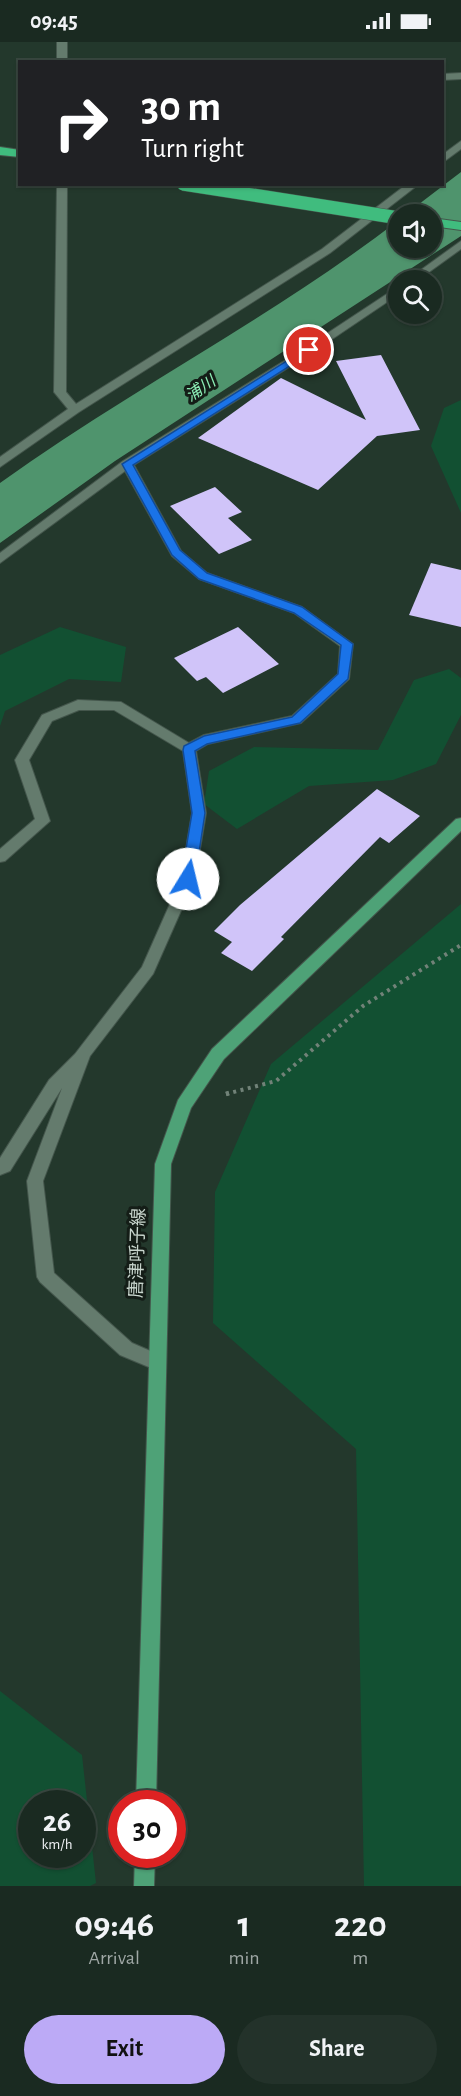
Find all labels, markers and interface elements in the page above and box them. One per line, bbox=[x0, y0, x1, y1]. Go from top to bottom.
text: 09:45 bbox=[30, 10, 78, 32]
icon: right bbox=[42, 84, 120, 162]
text: 30 m bbox=[141, 86, 221, 128]
text: Turn right bbox=[141, 135, 244, 162]
map controls bbox=[388, 204, 442, 324]
button: sound bbox=[388, 204, 442, 258]
button: search bbox=[388, 270, 442, 324]
pin bbox=[283, 324, 334, 375]
icon: arrive bbox=[292, 333, 325, 366]
water label: 浦川 bbox=[182, 371, 220, 405]
position arrow bbox=[156, 847, 220, 911]
street label: 唐津呼子線 bbox=[125, 1208, 149, 1298]
speed limit sign: 30 bbox=[108, 1790, 186, 1868]
text: 26 bbox=[43, 1807, 71, 1837]
text: km/h bbox=[42, 1837, 72, 1852]
text: 09:46 bbox=[74, 1907, 154, 1943]
text: 1 bbox=[238, 1907, 251, 1943]
text: 220 bbox=[334, 1907, 387, 1943]
text: Arrival bbox=[89, 1948, 140, 1968]
text: min bbox=[229, 1948, 260, 1968]
text: m bbox=[352, 1948, 368, 1968]
button: Exit bbox=[24, 2015, 225, 2084]
button: Share bbox=[237, 2015, 437, 2084]

